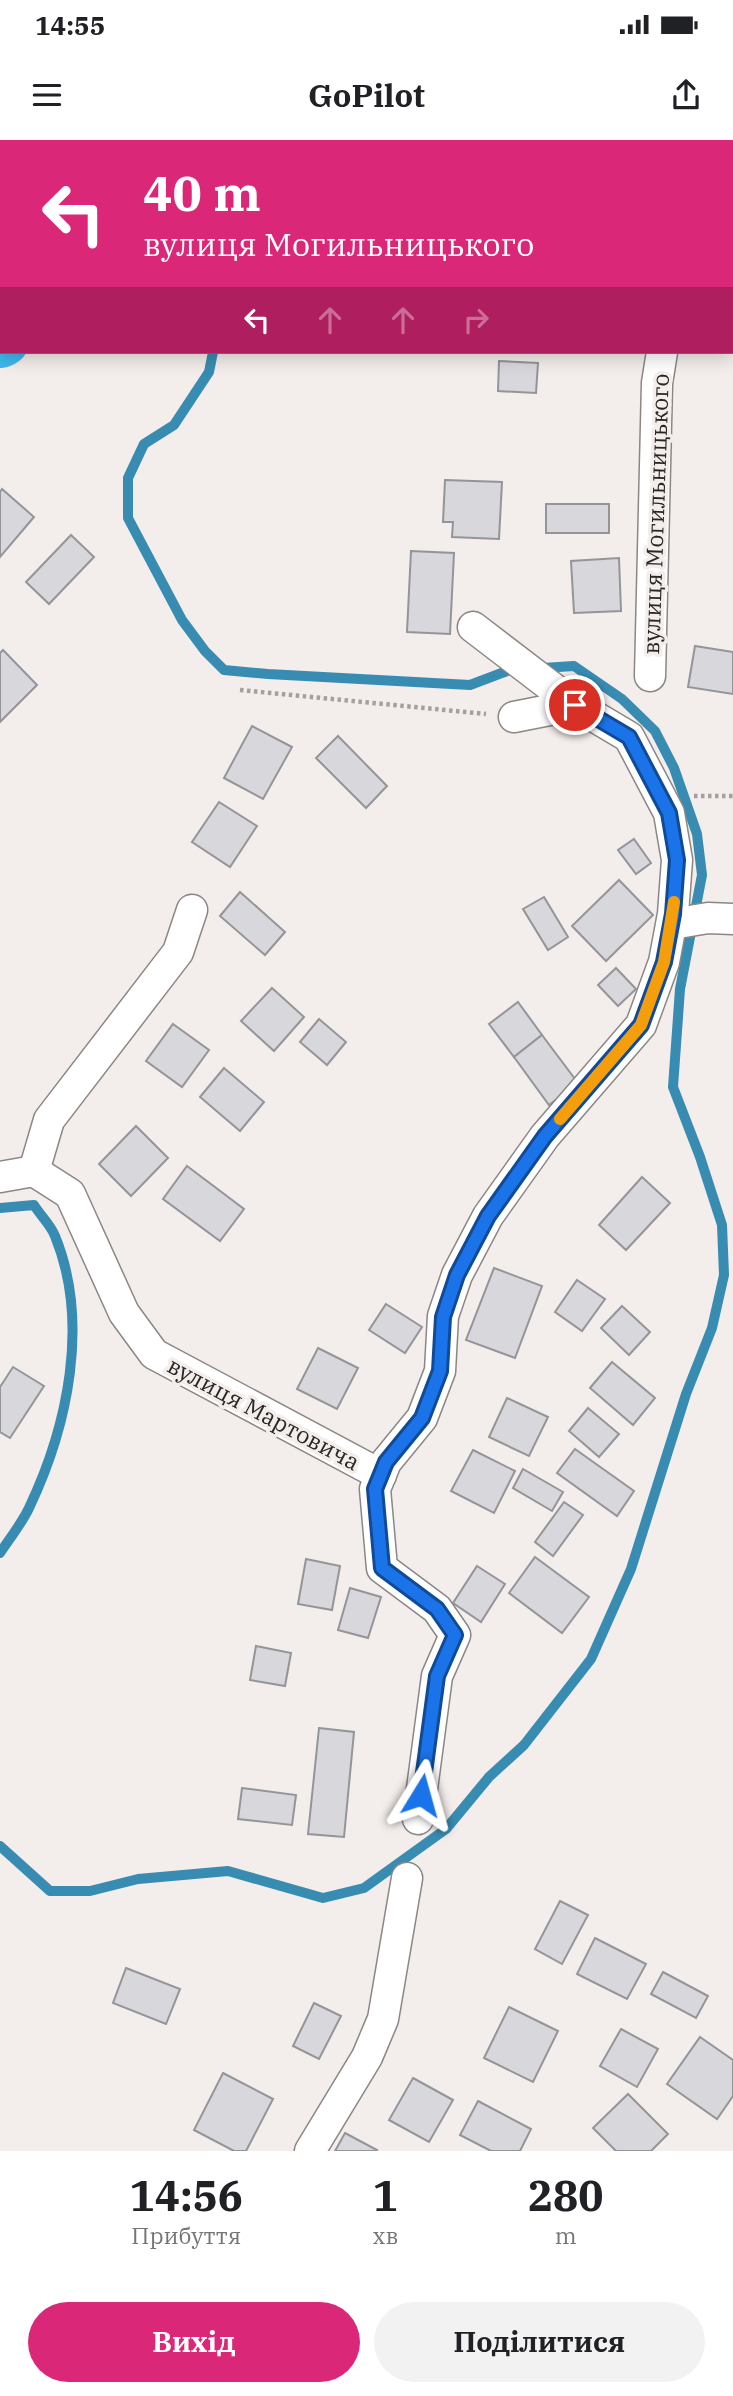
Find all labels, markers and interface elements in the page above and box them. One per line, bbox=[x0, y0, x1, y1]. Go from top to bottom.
text: 14:55 bbox=[35, 8, 105, 42]
text: GoPilot bbox=[308, 74, 425, 116]
icon: menu bbox=[28, 76, 66, 114]
icon: share bbox=[667, 76, 705, 114]
text: 40 m bbox=[143, 161, 261, 224]
icon: left bbox=[28, 168, 119, 259]
text: вулиця Могильницького bbox=[143, 223, 534, 265]
icon: left bbox=[238, 301, 276, 339]
icon: ahead bbox=[311, 301, 349, 339]
icon: ahead bbox=[384, 301, 422, 339]
icon: right bbox=[457, 301, 495, 339]
street label: вулиця Могильницького bbox=[635, 373, 675, 655]
pin bbox=[545, 675, 605, 735]
icon: arrive bbox=[556, 686, 594, 724]
street label: вулиця Мартовича bbox=[163, 1350, 365, 1476]
position arrow bbox=[384, 1758, 458, 1832]
text: 14:56 bbox=[130, 2168, 243, 2223]
text: 1 bbox=[373, 2168, 398, 2223]
text: 280 bbox=[528, 2168, 603, 2223]
text: Прибуття bbox=[131, 2220, 241, 2250]
text: хв bbox=[373, 2220, 398, 2250]
text: m bbox=[555, 2220, 577, 2250]
button: Вихід bbox=[28, 2302, 360, 2382]
button: Поділитися bbox=[374, 2302, 705, 2382]

